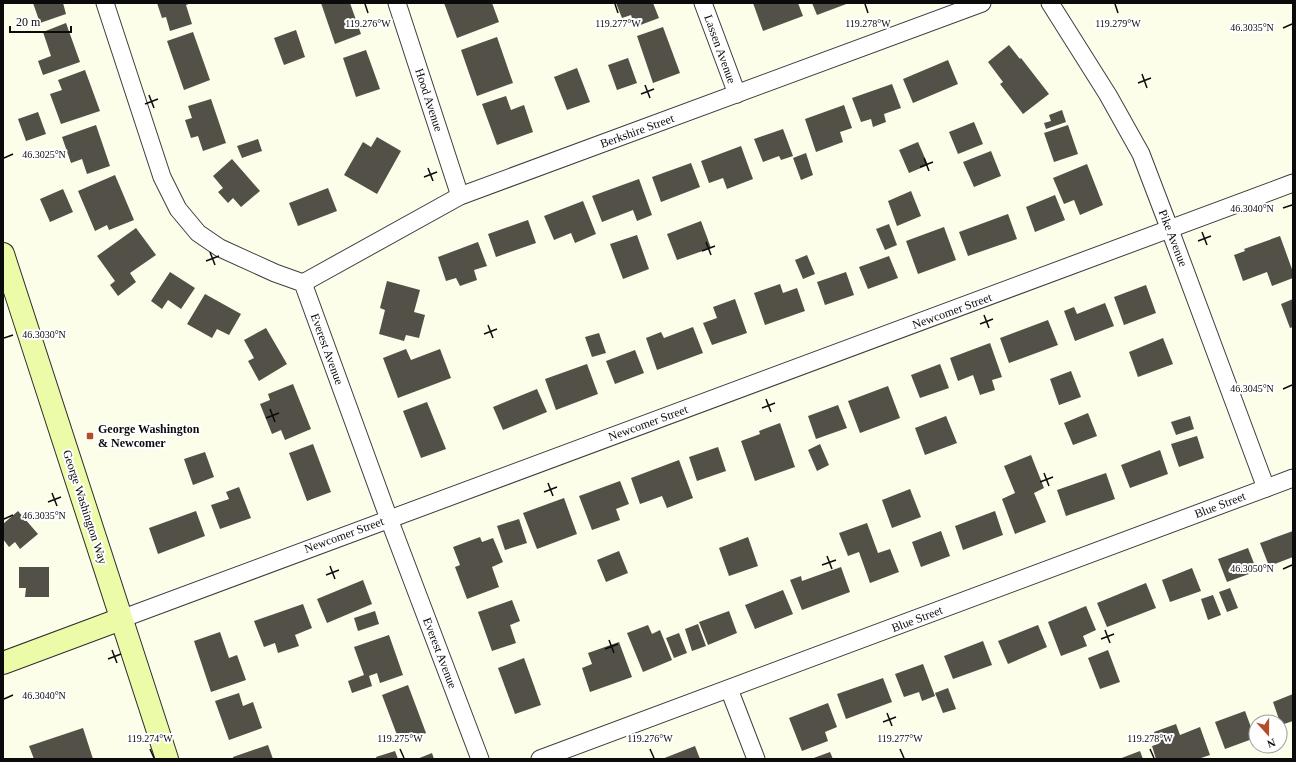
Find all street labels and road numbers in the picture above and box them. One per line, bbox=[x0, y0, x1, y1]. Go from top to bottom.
street label: Lassen Avenue bbox=[701, 13, 739, 85]
street label: Hood Avenue bbox=[412, 67, 446, 133]
street label: Berkshire Street bbox=[598, 111, 676, 151]
street label: Pike Avenue bbox=[1156, 207, 1190, 269]
street label: Newcomer Street bbox=[910, 290, 994, 332]
street label: Everest Avenue bbox=[308, 311, 346, 387]
street label: Newcomer Street bbox=[606, 402, 690, 444]
street label: George Washington Way bbox=[60, 448, 110, 566]
street label: Blue Street bbox=[1192, 489, 1248, 521]
street label: Newcomer Street bbox=[302, 514, 386, 556]
street label: Blue Street bbox=[889, 603, 945, 635]
street label: Everest Avenue bbox=[420, 616, 460, 690]

